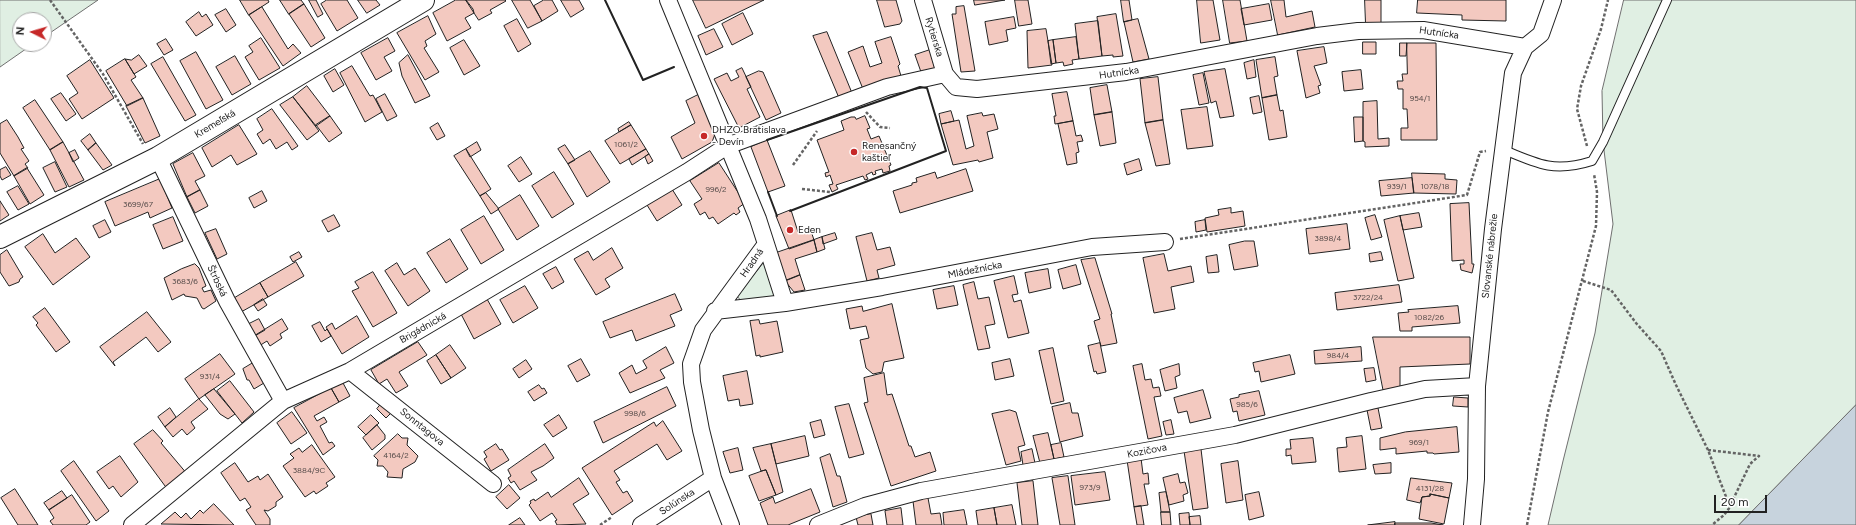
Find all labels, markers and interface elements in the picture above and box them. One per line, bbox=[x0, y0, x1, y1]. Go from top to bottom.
north arrow bbox=[12, 12, 52, 52]
street label: Rytierska bbox=[922, 16, 946, 58]
street label: Hutnícka bbox=[1418, 24, 1460, 42]
text: N bbox=[14, 26, 27, 36]
street label: Hutnícka bbox=[1098, 64, 1140, 82]
house number: 954/1 bbox=[1410, 94, 1430, 104]
street label: Kremeľská bbox=[192, 107, 238, 141]
place label: DHZO Bratislava - Devín bbox=[712, 124, 786, 148]
marker: DHZO Bratislava - Devín bbox=[699, 131, 709, 141]
house number: 1061/2 bbox=[614, 140, 638, 150]
place label: Renesančný kaštieľ bbox=[862, 140, 916, 164]
marker: Renesančný kaštieľ bbox=[849, 147, 859, 157]
house number: 939/1 bbox=[1387, 182, 1407, 192]
house number: 1078/18 bbox=[1421, 182, 1449, 192]
house number: 996/2 bbox=[705, 185, 727, 195]
house number: 3699/67 bbox=[123, 200, 153, 210]
street label: Slovanské nábrežie bbox=[1480, 213, 1500, 299]
place label: Eden bbox=[798, 224, 821, 236]
marker: Eden bbox=[785, 225, 795, 235]
house number: 3898/4 bbox=[1315, 234, 1341, 244]
street label: Hradná bbox=[738, 246, 766, 280]
street label: Mládežnícka bbox=[947, 259, 1003, 281]
street label: Štrbská bbox=[204, 263, 230, 299]
house number: 3683/6 bbox=[172, 277, 198, 287]
house number: 3722/24 bbox=[1353, 293, 1383, 303]
street label: Brigádnická bbox=[398, 310, 448, 346]
house number: 1082/26 bbox=[1414, 313, 1444, 323]
house number: 984/4 bbox=[1327, 351, 1349, 361]
house number: 931/4 bbox=[200, 372, 220, 382]
house number: 985/6 bbox=[1236, 400, 1258, 410]
street label: Sonntagova bbox=[397, 405, 447, 449]
house number: 998/6 bbox=[624, 409, 646, 419]
house number: 969/1 bbox=[1409, 438, 1429, 448]
street label: Kozičova bbox=[1126, 441, 1168, 461]
house number: 4164/2 bbox=[383, 451, 409, 461]
house number: 3884/9C bbox=[293, 466, 325, 476]
house number: 973/9 bbox=[1080, 483, 1100, 493]
house number: 4131/28 bbox=[1416, 484, 1444, 494]
street label: Solúnska bbox=[657, 486, 697, 518]
scale bar bbox=[1716, 487, 1769, 513]
text: 20 m bbox=[1721, 495, 1749, 509]

